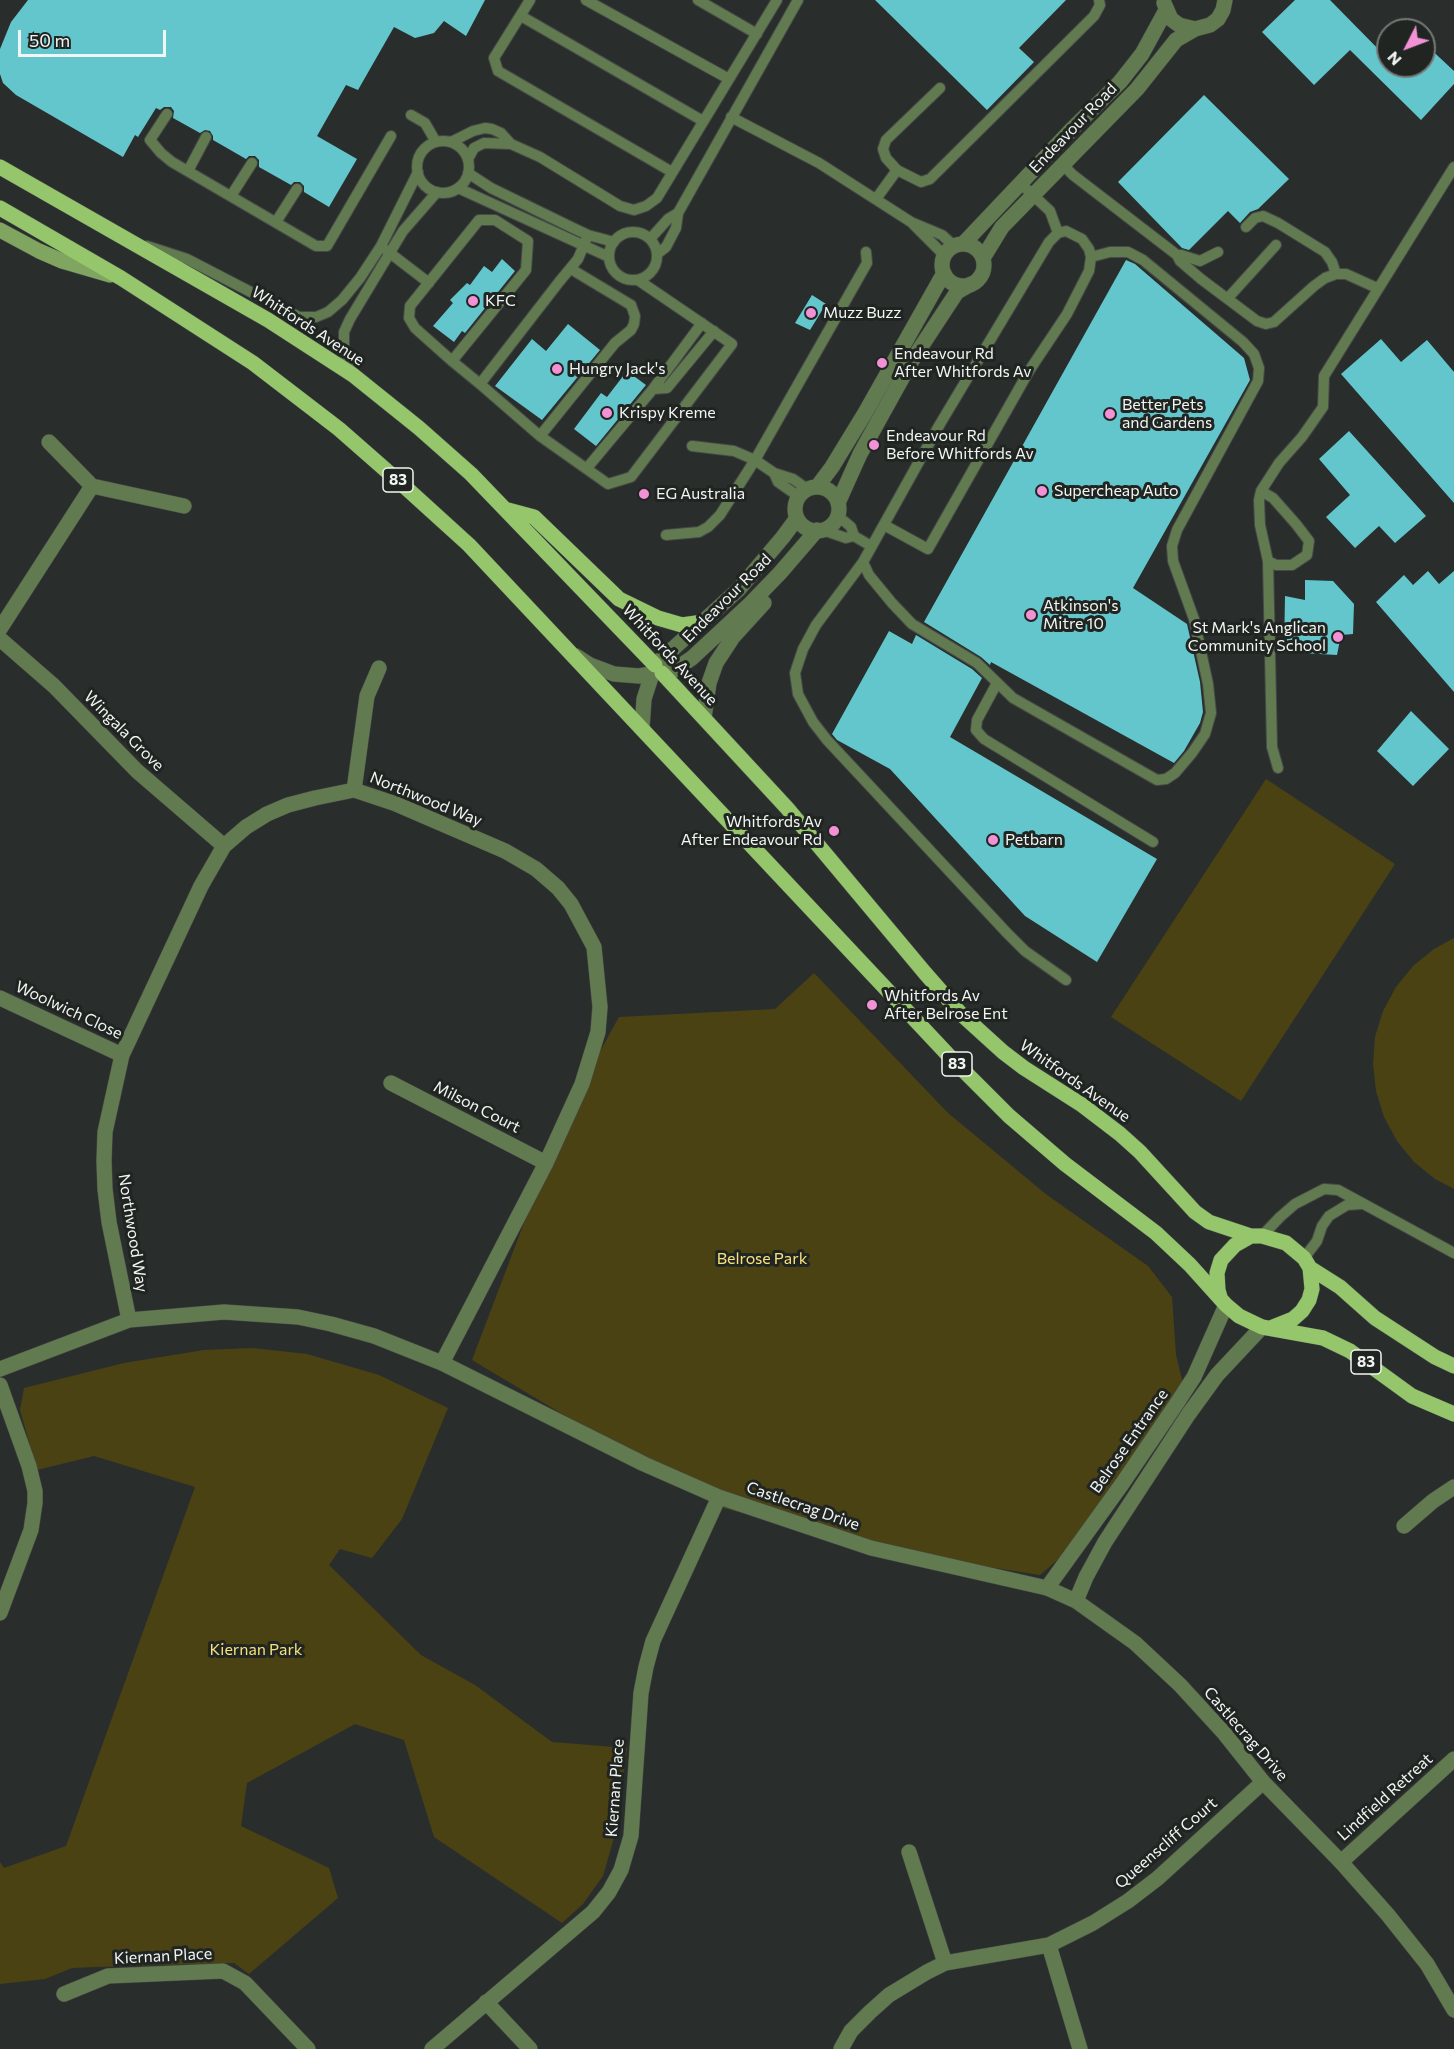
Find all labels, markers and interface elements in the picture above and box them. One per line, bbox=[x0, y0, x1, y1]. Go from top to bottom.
scale bar bbox=[21, 18, 170, 56]
north arrow bbox=[1376, 18, 1436, 78]
text: 50 m bbox=[29, 29, 70, 51]
text: N bbox=[1383, 48, 1405, 70]
street label: Endeavour Road bbox=[1025, 79, 1121, 177]
street label: Whitfords Avenue bbox=[248, 282, 368, 370]
place label: KFC bbox=[485, 291, 516, 311]
marker: KFC bbox=[466, 294, 480, 308]
place label: Muzz Buzz bbox=[823, 303, 901, 323]
marker: Muzz Buzz bbox=[804, 306, 818, 320]
place label: Endeavour Rd After Whitfords Av bbox=[894, 344, 1031, 382]
marker: Endeavour Rd After Whitfords Av bbox=[875, 356, 889, 370]
place label: Hungry Jack's bbox=[569, 359, 666, 379]
marker: Hungry Jack's bbox=[550, 362, 564, 376]
place label: Better Pets and Gardens bbox=[1122, 395, 1212, 433]
place label: Krispy Kreme bbox=[619, 403, 716, 423]
marker: Krispy Kreme bbox=[600, 406, 614, 420]
marker: Better Pets and Gardens bbox=[1103, 407, 1117, 421]
place label: Endeavour Rd Before Whitfords Av bbox=[886, 426, 1034, 464]
marker: Endeavour Rd Before Whitfords Av bbox=[867, 438, 881, 452]
road number: 83 bbox=[383, 468, 413, 492]
place label: Supercheap Auto bbox=[1054, 481, 1179, 501]
place label: EG Australia bbox=[656, 484, 745, 504]
marker: Supercheap Auto bbox=[1035, 484, 1049, 498]
marker: EG Australia bbox=[637, 487, 651, 501]
street label: Endeavour Road bbox=[679, 550, 775, 646]
place label: Atkinson's Mitre 10 bbox=[1043, 596, 1118, 634]
street label: Whitfords Avenue bbox=[618, 601, 722, 709]
marker: Atkinson's Mitre 10 bbox=[1024, 608, 1038, 622]
place label: St Mark's Anglican Community School bbox=[1188, 618, 1326, 656]
marker: St Mark's Anglican Community School bbox=[1331, 630, 1345, 644]
street label: Wingala Grove bbox=[80, 687, 168, 775]
street label: Northwood Way bbox=[367, 768, 485, 830]
place label: Whitfords Av After Endeavour Rd bbox=[681, 812, 822, 850]
marker: Whitfords Av After Endeavour Rd bbox=[827, 824, 841, 838]
place label: Petbarn bbox=[1005, 830, 1063, 850]
marker: Petbarn bbox=[986, 833, 1000, 847]
street label: Woolwich Close bbox=[13, 977, 125, 1043]
place label: Whitfords Av After Belrose Ent bbox=[884, 986, 1008, 1024]
marker: Whitfords Av After Belrose Ent bbox=[865, 998, 879, 1012]
street label: Whitfords Avenue bbox=[1016, 1036, 1134, 1126]
road number: 83 bbox=[942, 1052, 972, 1076]
street label: Milson Court bbox=[430, 1077, 524, 1137]
street label: Northwood Way bbox=[114, 1173, 152, 1293]
park label: Belrose Park bbox=[717, 1249, 807, 1269]
road number: 83 bbox=[1351, 1350, 1381, 1374]
street label: Belrose Entrance bbox=[1086, 1385, 1172, 1497]
street label: Castlecrag Drive bbox=[744, 1478, 862, 1534]
park label: Kiernan Park bbox=[210, 1640, 302, 1660]
street label: Castlecrag Drive bbox=[1200, 1683, 1292, 1785]
street label: Kiernan Place bbox=[602, 1738, 628, 1838]
street label: Lindfield Retreat bbox=[1333, 1749, 1437, 1845]
street label: Queenscliff Court bbox=[1111, 1793, 1221, 1893]
street label: Kiernan Place bbox=[113, 1944, 213, 1968]

